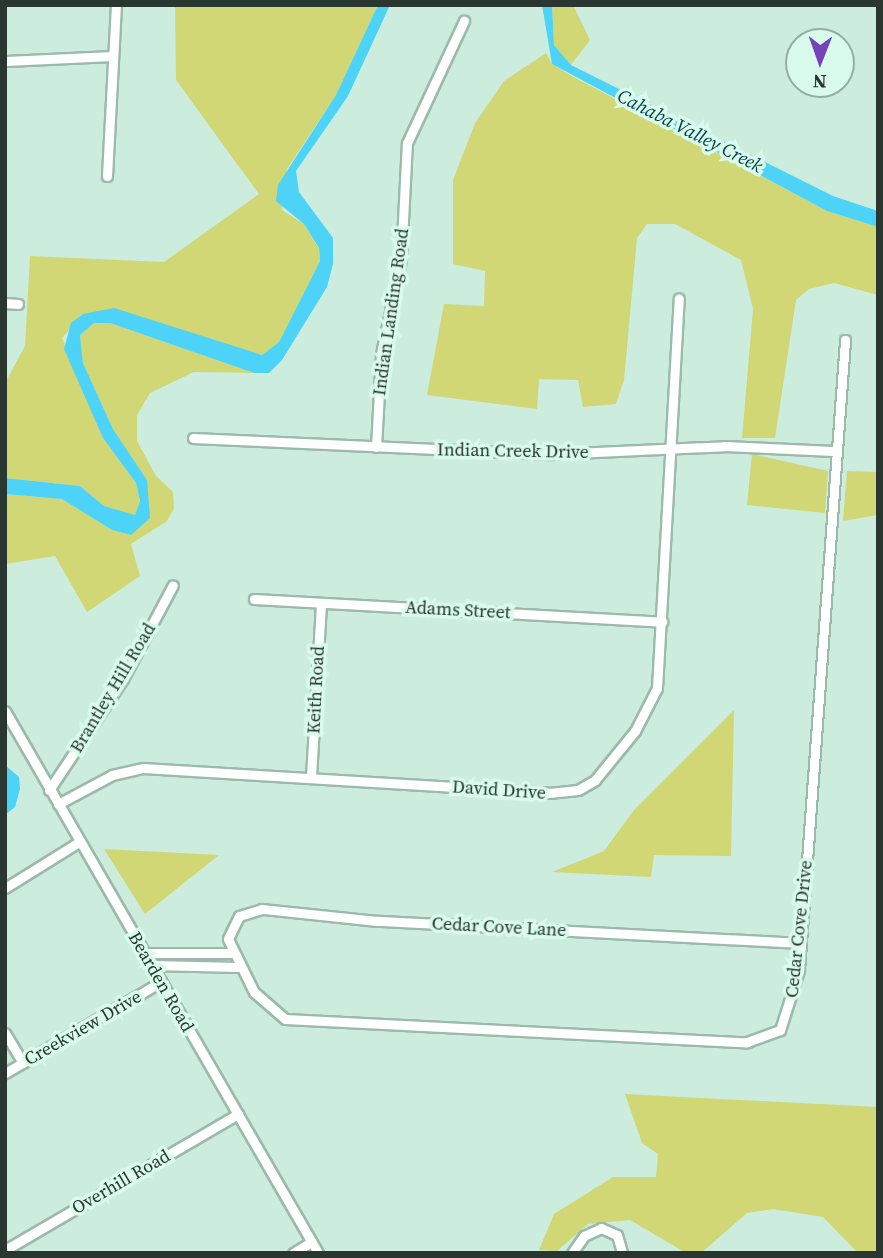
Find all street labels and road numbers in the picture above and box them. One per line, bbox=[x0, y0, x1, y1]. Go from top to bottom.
street label: Indian Landing Road bbox=[369, 227, 413, 397]
street label: Indian Creek Drive bbox=[437, 439, 589, 463]
street label: Adams Street bbox=[405, 596, 511, 624]
street label: Brantley Hill Road bbox=[66, 619, 160, 757]
street label: Keith Road bbox=[303, 646, 329, 734]
street label: David Drive bbox=[451, 776, 547, 804]
street label: Cedar Cove Drive bbox=[781, 859, 817, 999]
street label: Cedar Cove Lane bbox=[431, 913, 567, 941]
street label: Bearden Road bbox=[124, 928, 198, 1036]
street label: Creekview Drive bbox=[21, 986, 145, 1070]
street label: Overhill Road bbox=[68, 1145, 174, 1219]

